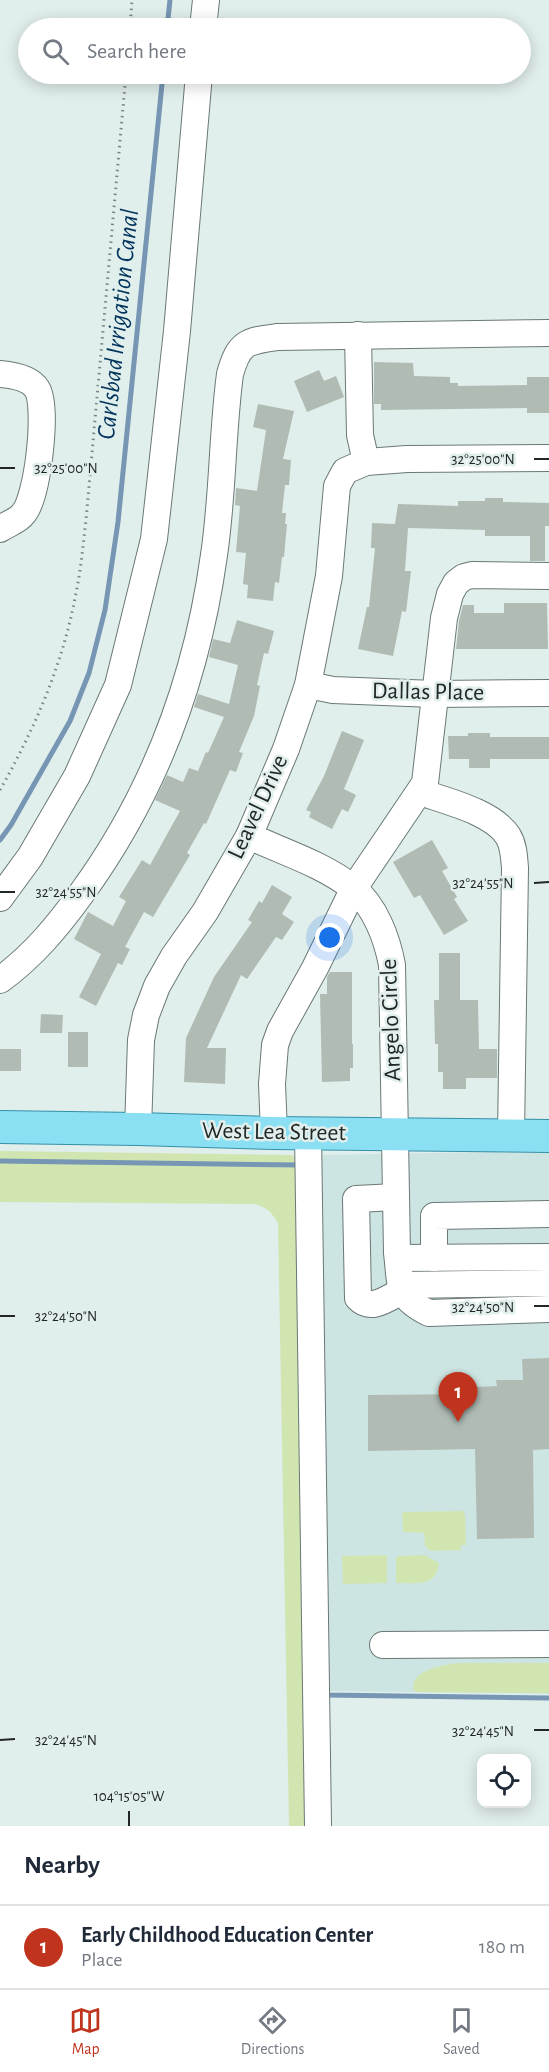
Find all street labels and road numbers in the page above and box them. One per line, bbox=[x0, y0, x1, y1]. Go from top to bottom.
street label: Dallas Place bbox=[372, 679, 484, 705]
street label: Leavel Drive bbox=[223, 751, 293, 863]
street label: Angelo Circle bbox=[377, 958, 405, 1082]
street label: West Lea Street bbox=[202, 1119, 347, 1145]

